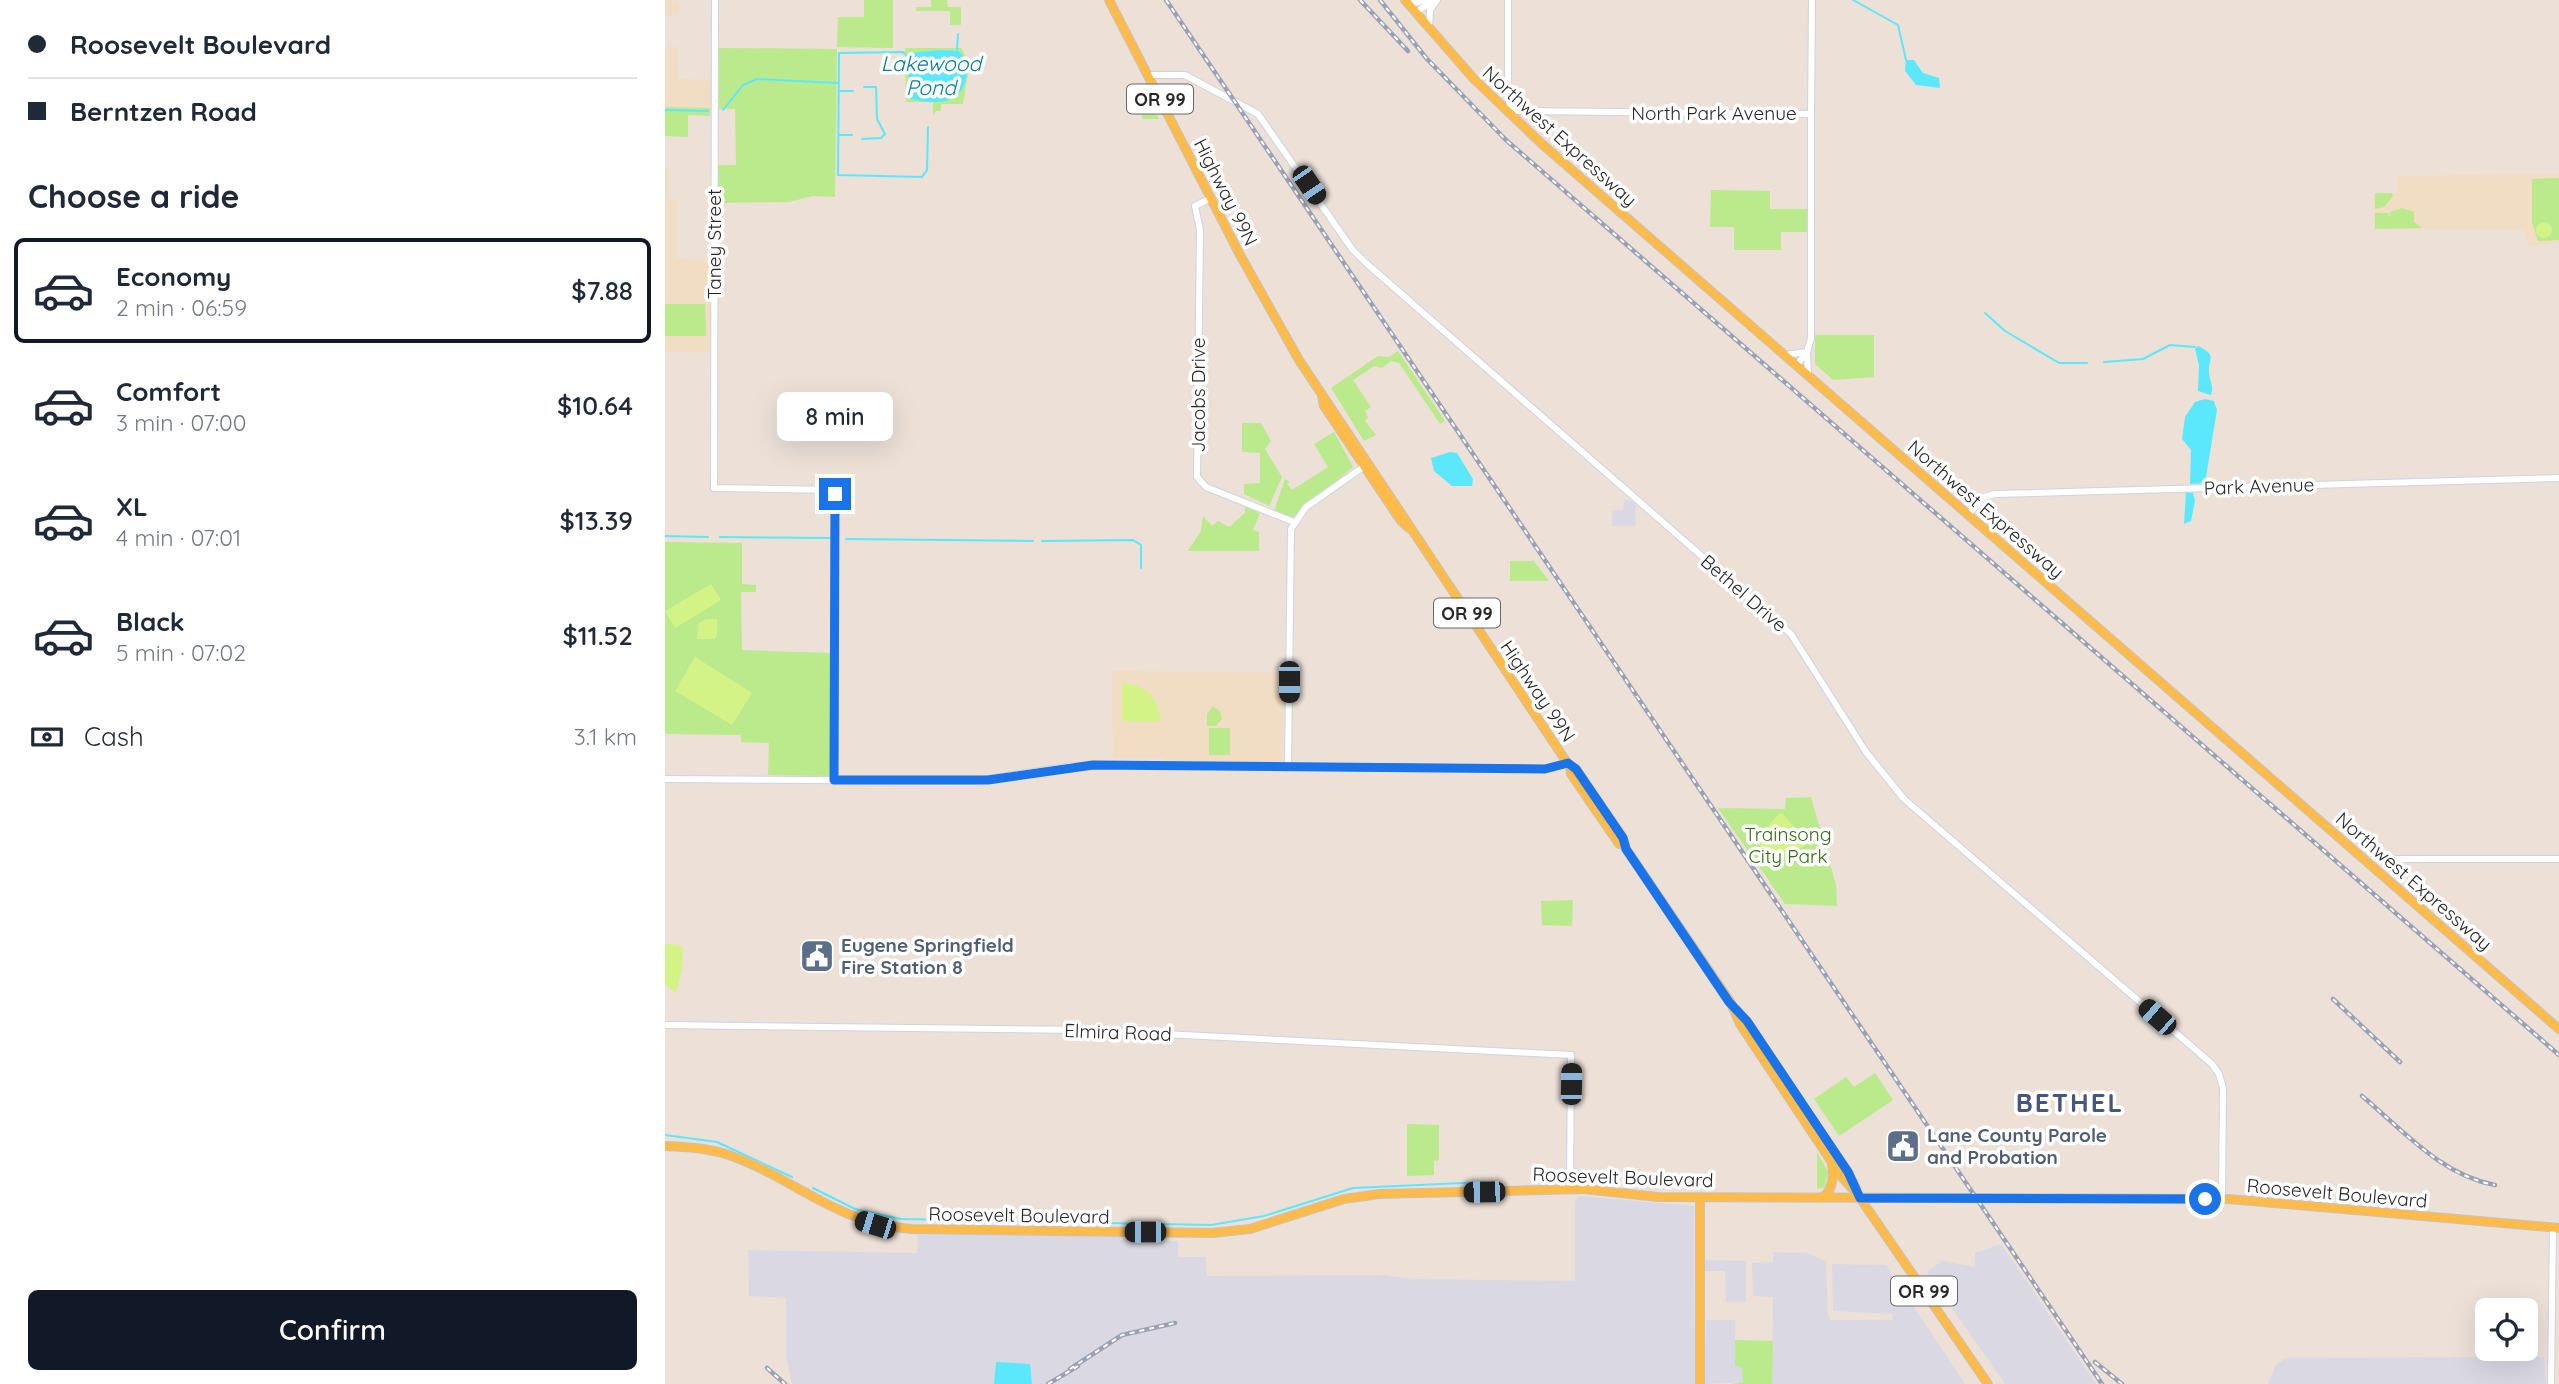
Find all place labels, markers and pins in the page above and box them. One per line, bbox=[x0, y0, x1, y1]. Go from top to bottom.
place label: Eugene Springfield Fire Station 8 bbox=[841, 933, 1014, 979]
public building icon: Eugene Springfield Fire Station 8 bbox=[798, 937, 836, 975]
place label: Lane County Parole and Probation bbox=[1927, 1123, 2107, 1169]
public building icon: Lane County Parole and Probation bbox=[1884, 1127, 1922, 1165]

